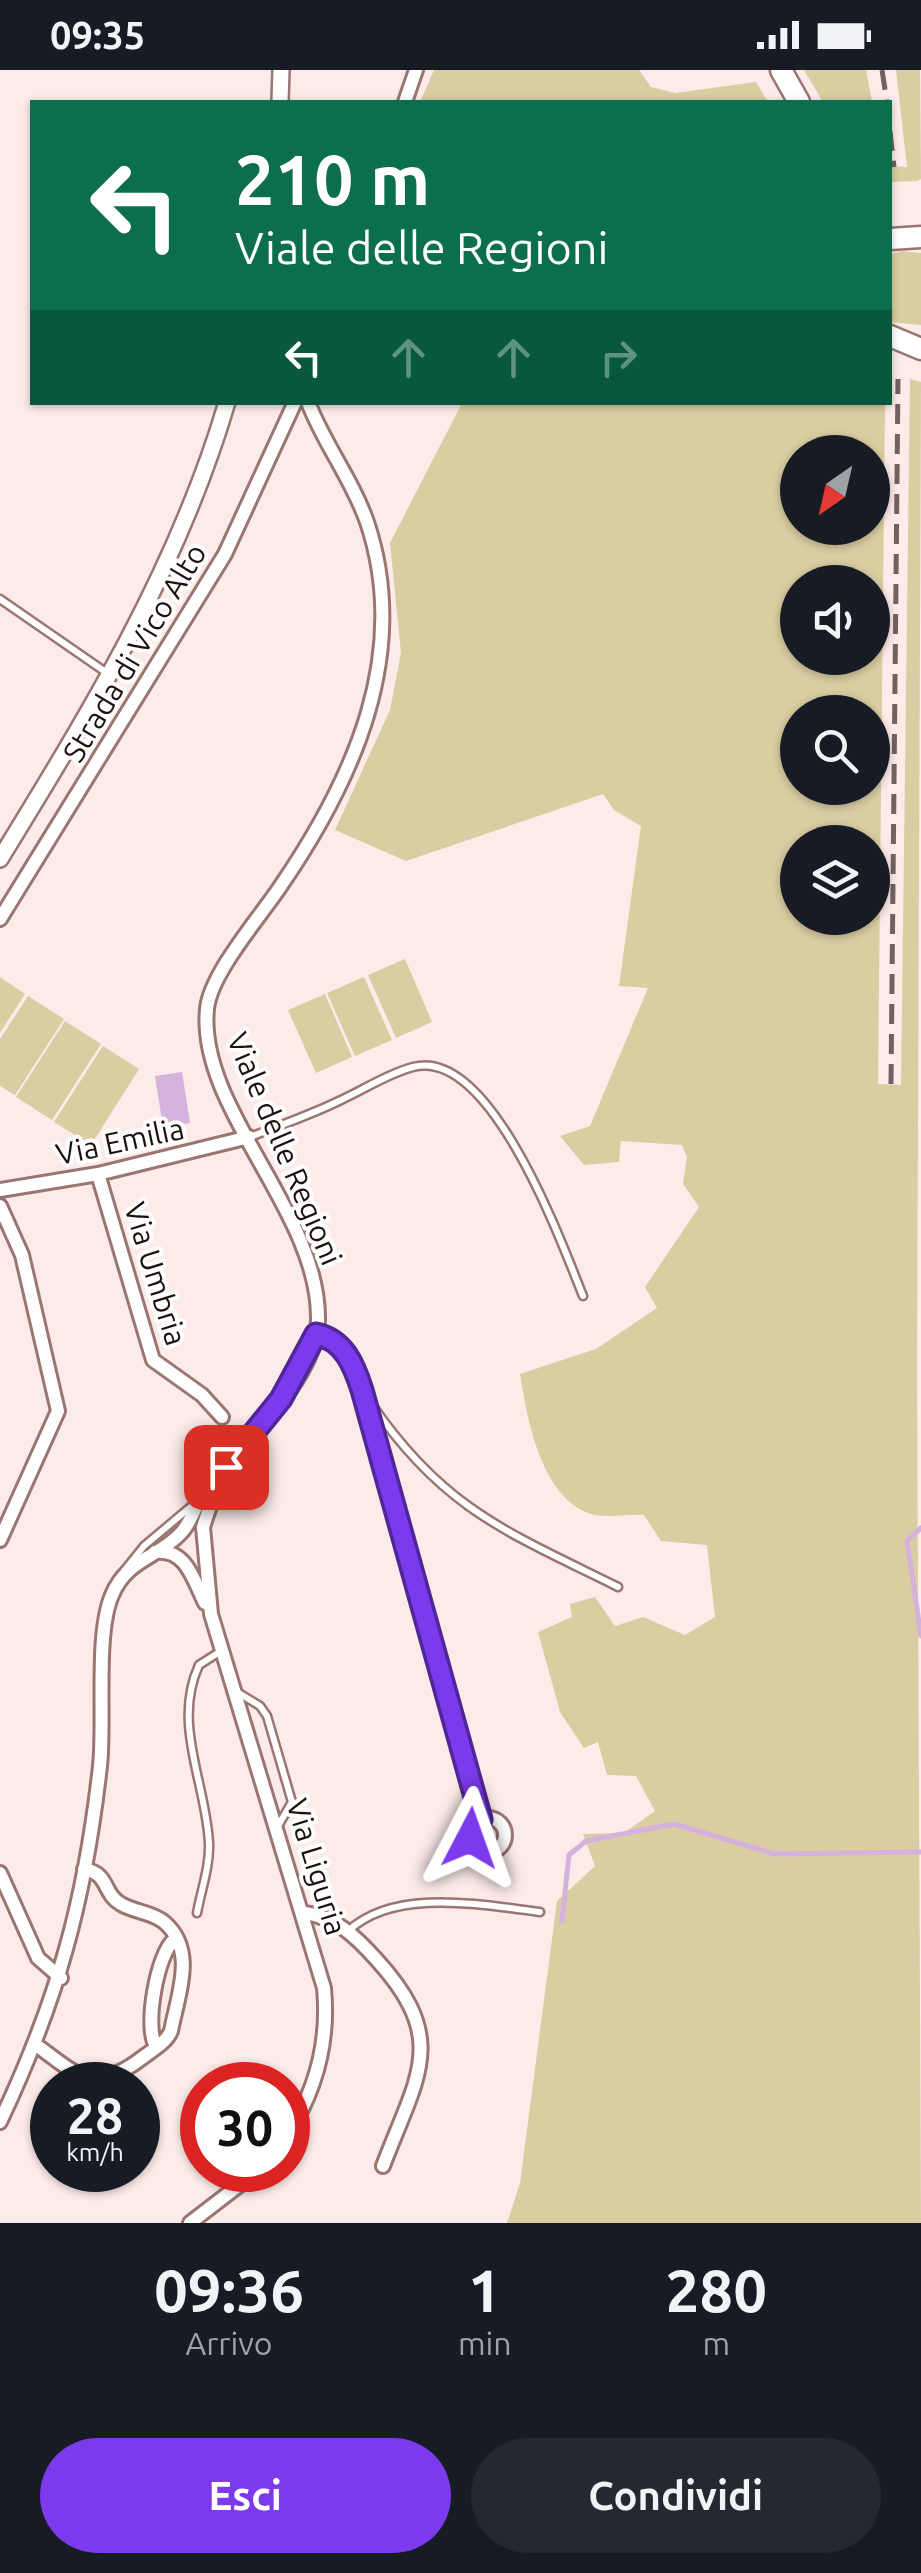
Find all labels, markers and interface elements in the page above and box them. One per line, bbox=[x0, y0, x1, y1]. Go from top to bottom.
text: 09:35 bbox=[50, 14, 145, 56]
icon: left bbox=[70, 140, 200, 270]
text: 210 m bbox=[235, 140, 430, 218]
text: Viale delle Regioni bbox=[235, 222, 608, 273]
icon: left bbox=[276, 330, 331, 385]
icon: ahead bbox=[381, 330, 436, 385]
icon: ahead bbox=[486, 330, 541, 385]
icon: right bbox=[591, 330, 646, 385]
north arrow bbox=[780, 435, 890, 545]
map controls bbox=[780, 435, 890, 935]
street label: Strada di Vico Alto bbox=[56, 537, 213, 768]
button: sound bbox=[780, 565, 890, 675]
button: search bbox=[780, 695, 890, 805]
button: layers bbox=[780, 825, 890, 935]
street label: Viale delle Regioni bbox=[221, 1027, 349, 1270]
street label: Via Emilia bbox=[53, 1111, 187, 1171]
street label: Via Umbria bbox=[118, 1198, 194, 1349]
pin bbox=[184, 1425, 269, 1510]
icon: arrive bbox=[199, 1440, 254, 1495]
position arrow bbox=[418, 1786, 522, 1890]
street label: Via Liguria bbox=[280, 1794, 354, 1939]
speed limit sign: 30 bbox=[180, 2062, 310, 2192]
text: 28 bbox=[67, 2087, 123, 2143]
text: km/h bbox=[66, 2138, 124, 2166]
text: 09:36 bbox=[154, 2256, 304, 2323]
text: 1 bbox=[468, 2256, 502, 2323]
text: 280 bbox=[666, 2256, 767, 2323]
text: Arrivo bbox=[185, 2325, 272, 2361]
text: min bbox=[458, 2325, 512, 2361]
text: m bbox=[702, 2325, 730, 2361]
button: Esci bbox=[40, 2438, 451, 2553]
button: Condividi bbox=[471, 2438, 881, 2553]

